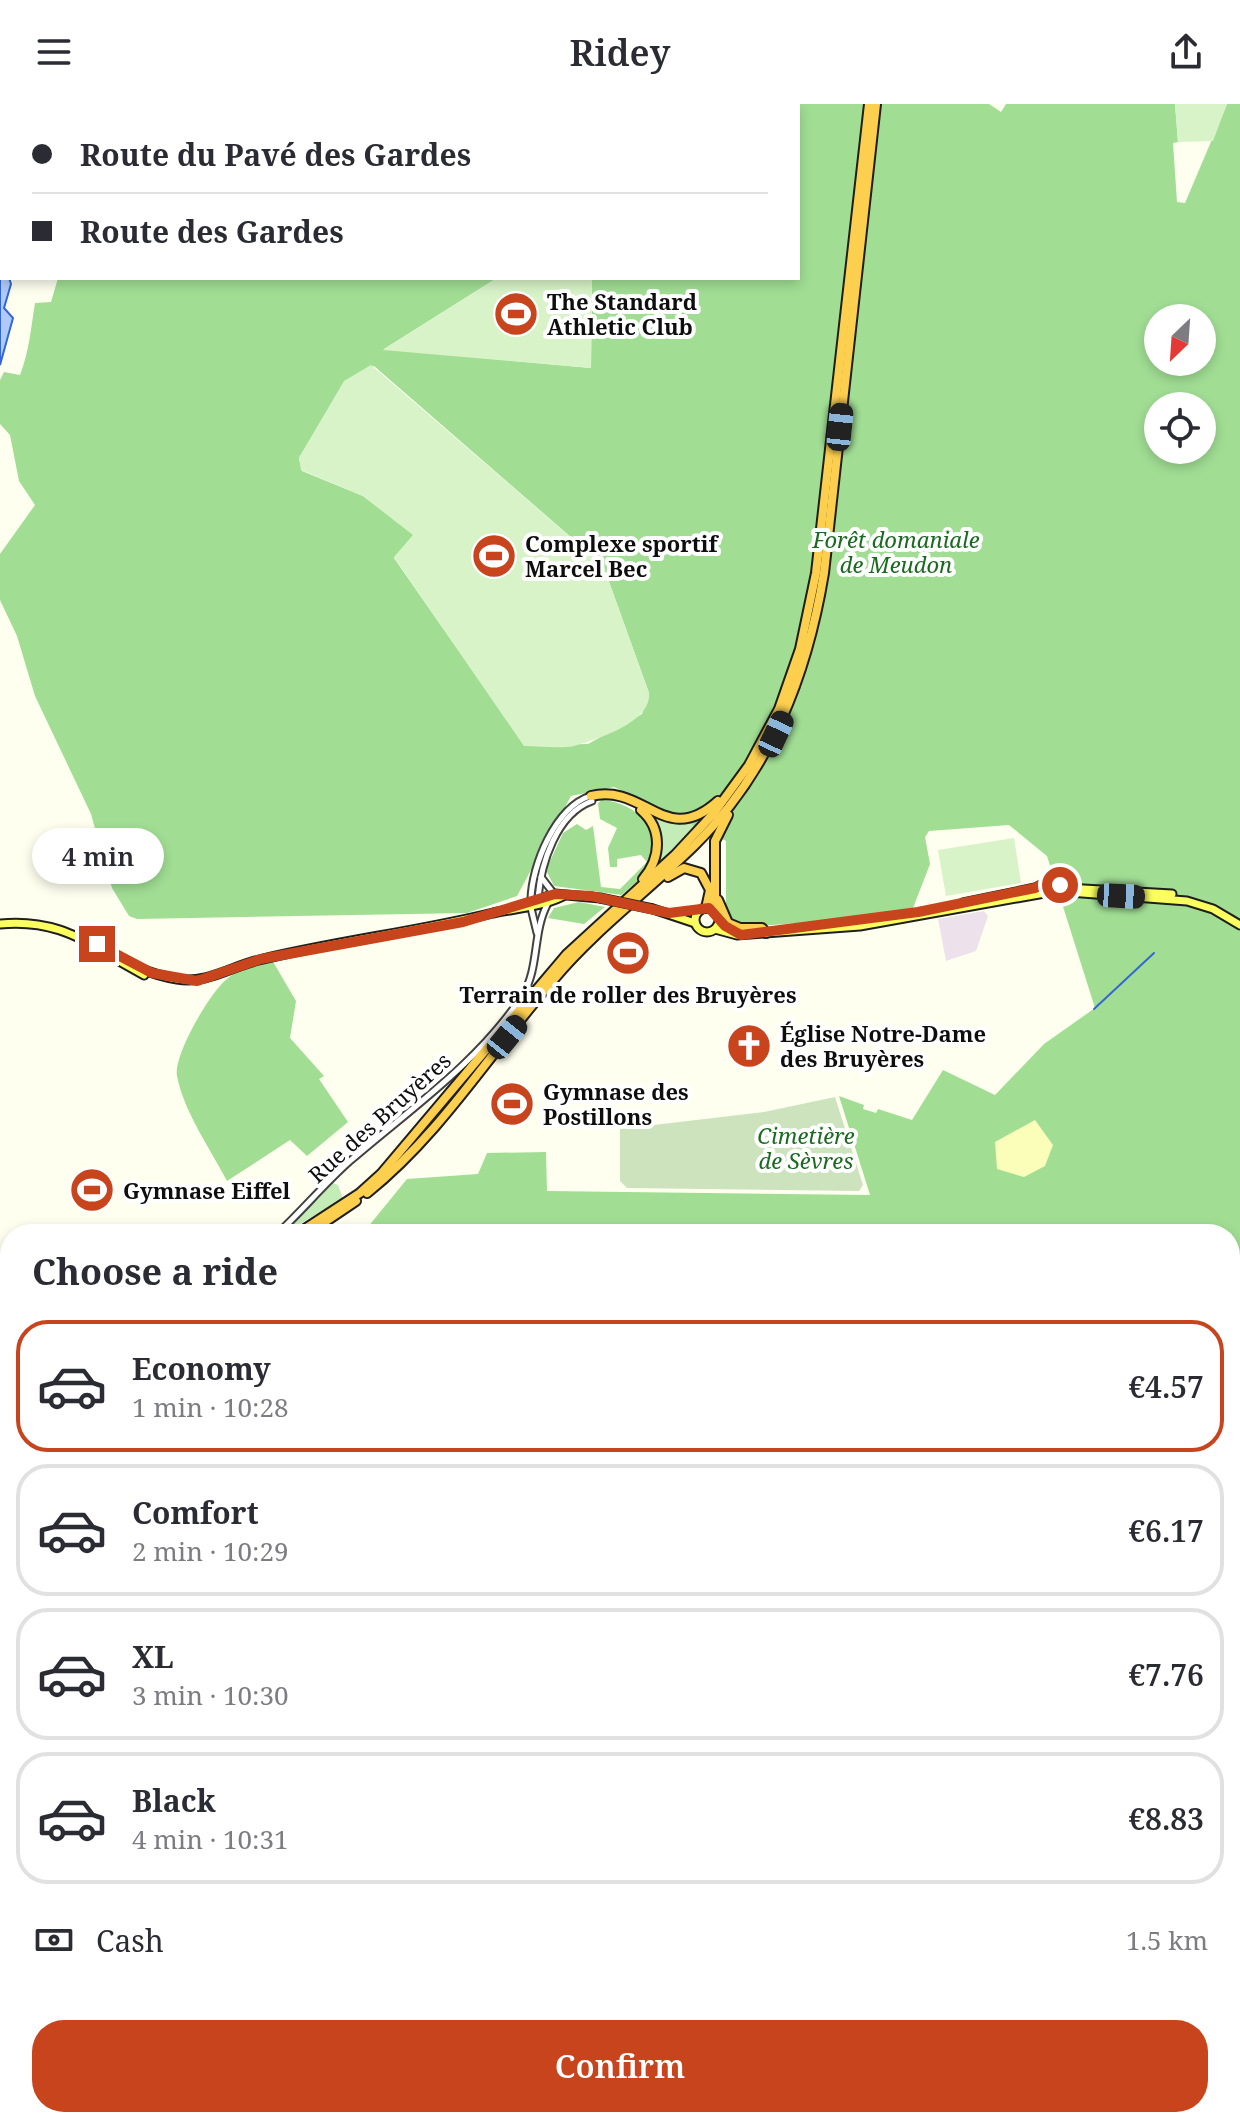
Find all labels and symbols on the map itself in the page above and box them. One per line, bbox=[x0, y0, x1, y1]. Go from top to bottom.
place label: The Standard Athletic Club bbox=[547, 286, 697, 341]
sports icon: The Standard Athletic Club bbox=[492, 290, 540, 338]
north arrow bbox=[1144, 304, 1216, 376]
car bbox=[826, 402, 854, 452]
park label: Forêt domaniale de Meudon bbox=[811, 524, 980, 579]
place label: Complexe sportif Marcel Bec bbox=[525, 528, 719, 583]
sports icon: Complexe sportif Marcel Bec bbox=[470, 532, 518, 580]
car bbox=[755, 707, 797, 761]
callout: 4 min bbox=[31, 828, 163, 884]
route start bbox=[1042, 867, 1078, 903]
car bbox=[1096, 883, 1146, 909]
route end bbox=[79, 926, 115, 962]
sports icon: Terrain de roller des Bruyères bbox=[604, 929, 652, 977]
place label: Terrain de roller des Bruyères bbox=[459, 979, 797, 1009]
car bbox=[483, 1011, 531, 1063]
place label: Église Notre-Dame des Bruyères bbox=[780, 1018, 986, 1073]
church icon: Église Notre-Dame des Bruyères bbox=[725, 1022, 773, 1070]
street label: Rue des Bruyères bbox=[301, 1045, 457, 1189]
place label: Gymnase des Postillons bbox=[543, 1076, 689, 1131]
sports icon: Gymnase des Postillons bbox=[488, 1080, 536, 1128]
park label: Cimetière de Sèvres bbox=[757, 1120, 855, 1175]
sports icon: Gymnase Eiffel bbox=[68, 1166, 116, 1214]
place label: Gymnase Eiffel bbox=[123, 1175, 291, 1205]

